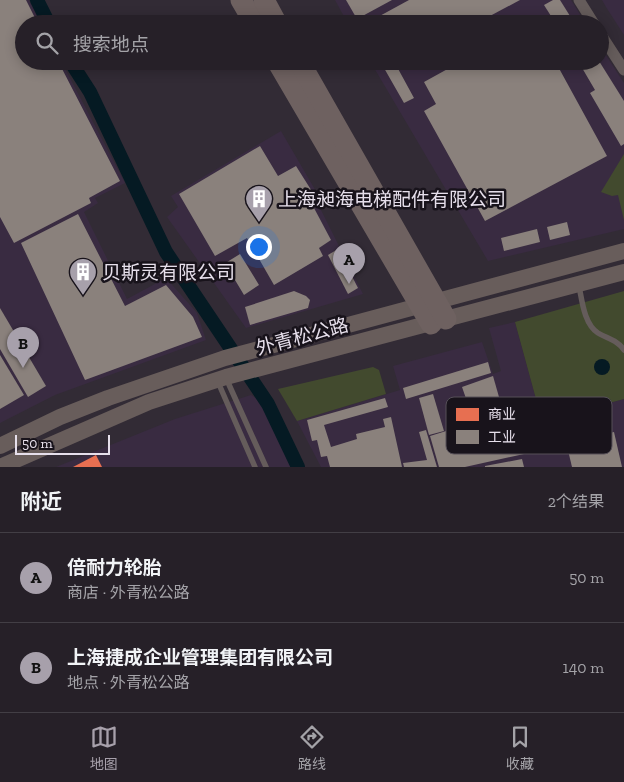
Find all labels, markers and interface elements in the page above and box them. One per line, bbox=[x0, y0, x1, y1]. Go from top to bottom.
search box bbox=[15, 15, 609, 70]
icon: search bbox=[33, 29, 61, 57]
text: 搜索地点 bbox=[73, 33, 149, 56]
building icon: 上海昶海电梯配件有限公司 bbox=[244, 184, 274, 223]
place label: 上海昶海电梯配件有限公司 bbox=[278, 188, 506, 211]
your location bbox=[246, 234, 272, 260]
pin: A bbox=[333, 243, 365, 284]
building icon: 贝斯灵有限公司 bbox=[68, 257, 98, 296]
place label: 贝斯灵有限公司 bbox=[102, 261, 235, 284]
street label: 外青松公路 bbox=[253, 313, 351, 360]
pin: B bbox=[7, 327, 39, 368]
legend bbox=[446, 397, 612, 454]
text: 商业 bbox=[488, 406, 516, 423]
text: 工业 bbox=[488, 429, 516, 446]
scale bar bbox=[15, 432, 110, 455]
text: 50 m bbox=[22, 435, 53, 452]
text: 附近 bbox=[20, 489, 62, 514]
text: 2个结果 bbox=[548, 492, 604, 511]
text: 倍耐力轮胎 bbox=[67, 556, 162, 579]
text: A bbox=[31, 568, 42, 587]
text: 50 m bbox=[569, 568, 604, 587]
text: 商店 · 外青松公路 bbox=[67, 583, 190, 602]
text: 上海捷成企业管理集团有限公司 bbox=[67, 646, 333, 669]
text: B bbox=[31, 658, 41, 677]
text: 140 m bbox=[563, 658, 604, 677]
text: 地点 · 外青松公路 bbox=[67, 673, 190, 692]
tab: 地图 bbox=[90, 723, 118, 773]
tab: 路线 bbox=[298, 723, 326, 773]
tab: 收藏 bbox=[506, 723, 534, 773]

